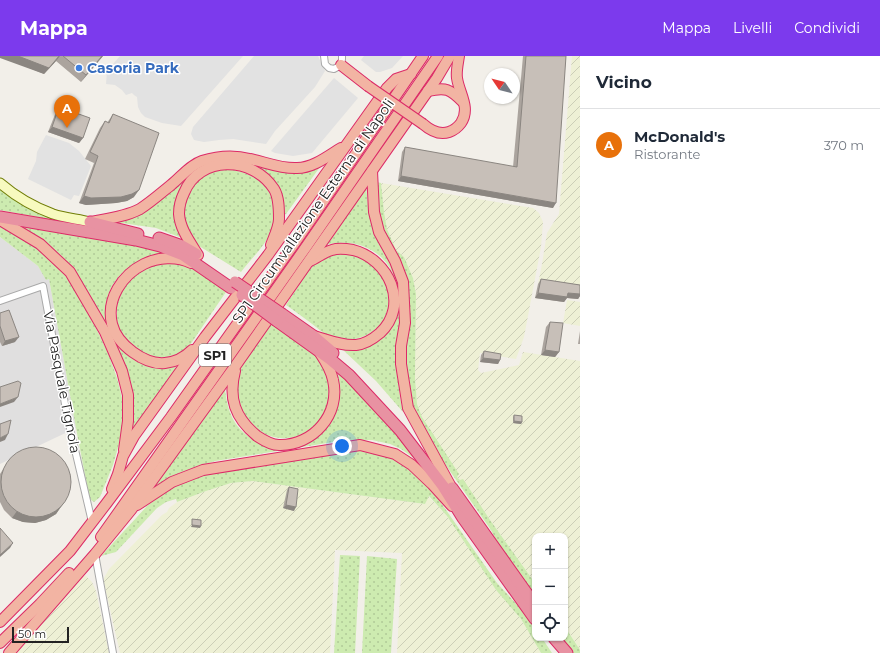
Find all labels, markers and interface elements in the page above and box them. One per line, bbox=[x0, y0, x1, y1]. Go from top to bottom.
text: Mappa bbox=[20, 17, 88, 40]
text: Mappa bbox=[662, 19, 711, 37]
text: Livelli bbox=[733, 19, 772, 37]
text: Condividi bbox=[794, 19, 860, 37]
place label: Casoria Park bbox=[87, 59, 180, 77]
marker: Casoria Park bbox=[74, 63, 84, 73]
north arrow bbox=[484, 68, 520, 104]
text: Vicino bbox=[596, 72, 652, 92]
pin: A bbox=[54, 95, 80, 128]
street label: SP1 Circumvallazione Esterna di Napoli bbox=[228, 95, 398, 327]
text: McDonald's bbox=[634, 127, 725, 146]
text: A bbox=[604, 137, 614, 153]
text: 370 m bbox=[824, 137, 864, 153]
text: Ristorante bbox=[634, 146, 700, 162]
street label: Via Pasquale Tignola bbox=[39, 309, 85, 455]
road number: SP1 bbox=[199, 344, 231, 366]
your location bbox=[332, 436, 352, 456]
map controls bbox=[532, 533, 568, 641]
button: + bbox=[532, 533, 568, 569]
button: − bbox=[532, 569, 568, 605]
button: locate bbox=[532, 605, 568, 641]
scale bar bbox=[12, 625, 69, 644]
text: 50 m bbox=[18, 627, 46, 641]

